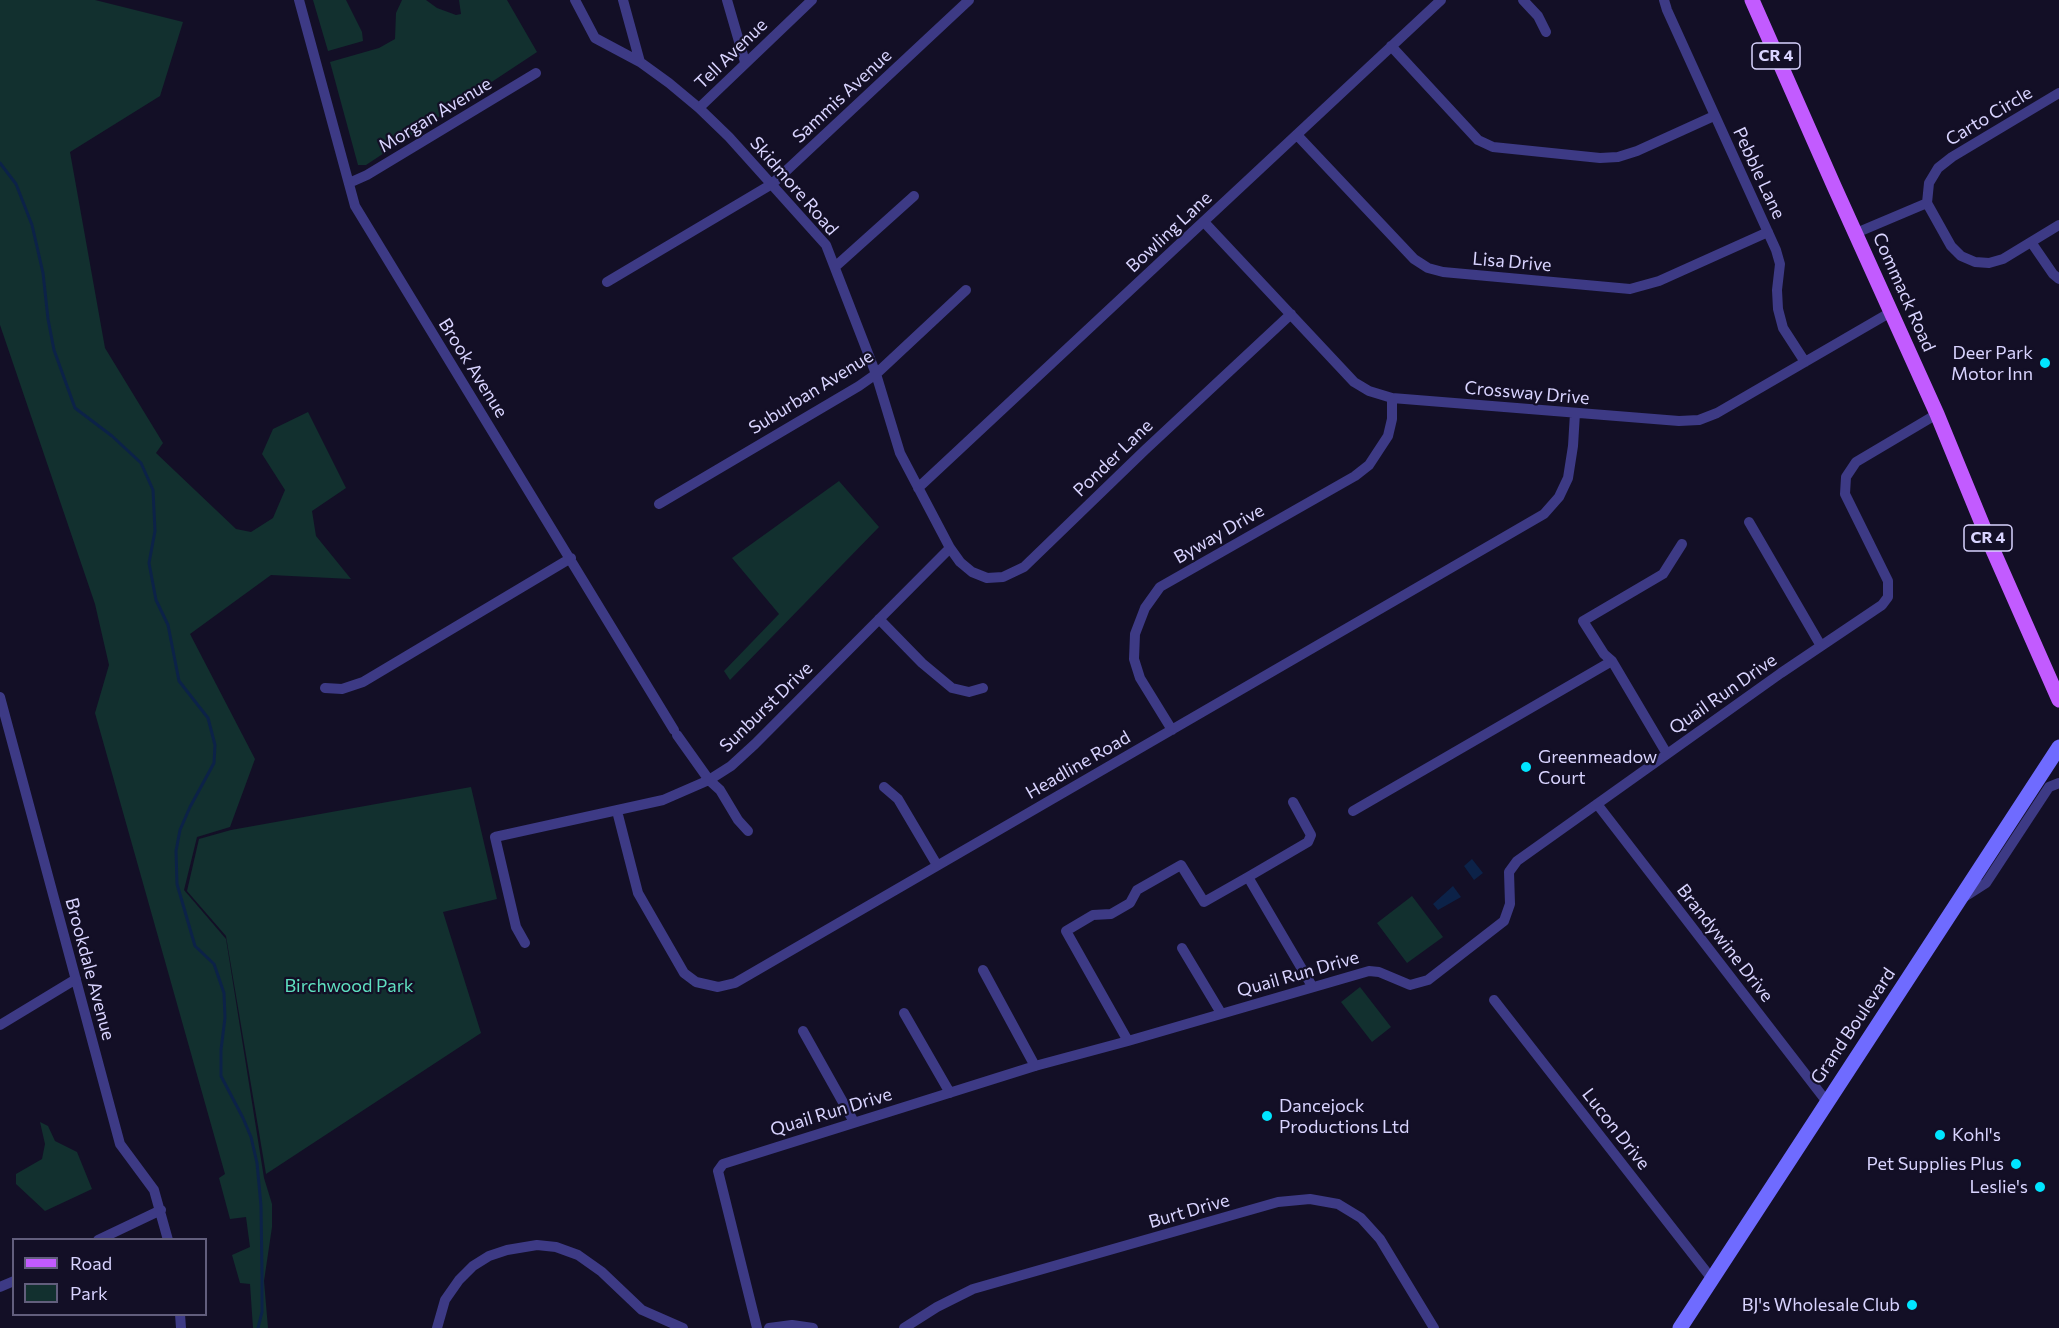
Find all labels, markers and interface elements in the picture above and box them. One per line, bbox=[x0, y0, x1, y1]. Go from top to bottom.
street label: Tell Avenue bbox=[690, 14, 772, 94]
road number: CR 4 bbox=[1752, 43, 1800, 69]
street label: Sammis Avenue bbox=[788, 45, 896, 147]
street label: Morgan Avenue bbox=[375, 73, 495, 157]
street label: Carto Circle bbox=[1942, 82, 2036, 150]
street label: Pebble Lane bbox=[1728, 124, 1790, 222]
street label: Skidmore Road bbox=[745, 132, 843, 240]
street label: Bowling Lane bbox=[1122, 187, 1216, 277]
street label: Commack Road bbox=[1868, 229, 1940, 355]
street label: Lisa Drive bbox=[1471, 248, 1553, 276]
street label: Brook Avenue bbox=[434, 314, 512, 422]
place label: Deer Park Motor Inn bbox=[1951, 342, 2033, 385]
street label: Suburban Avenue bbox=[745, 345, 877, 439]
marker: Deer Park Motor Inn bbox=[2038, 356, 2052, 370]
street label: Crossway Drive bbox=[1463, 377, 1591, 409]
street label: Ponder Lane bbox=[1069, 415, 1157, 501]
street label: Byway Drive bbox=[1170, 500, 1268, 568]
road number: CR 4 bbox=[1964, 525, 2012, 551]
street label: Quail Run Drive bbox=[1665, 649, 1781, 739]
street label: Sunburst Drive bbox=[715, 657, 817, 757]
street label: Headline Road bbox=[1022, 726, 1134, 804]
place label: Greenmeadow Court bbox=[1538, 746, 1657, 789]
marker: Greenmeadow Court bbox=[1519, 760, 1533, 774]
street label: Brandywine Drive bbox=[1672, 880, 1778, 1006]
street label: Brookdale Avenue bbox=[61, 895, 119, 1043]
street label: Quail Run Drive bbox=[1234, 946, 1362, 1002]
street label: Grand Boulevard bbox=[1806, 964, 1900, 1088]
park label: Birchwood Park bbox=[284, 975, 414, 997]
street label: Quail Run Drive bbox=[768, 1083, 894, 1141]
street label: Lucon Drive bbox=[1578, 1084, 1654, 1174]
place label: Dancejock Productions Ltd bbox=[1279, 1095, 1409, 1138]
marker: Dancejock Productions Ltd bbox=[1260, 1109, 1274, 1123]
place label: Kohl's bbox=[1952, 1124, 2001, 1146]
marker: Kohl's bbox=[1933, 1128, 1947, 1142]
place label: Pet Supplies Plus bbox=[1866, 1153, 2004, 1175]
marker: Pet Supplies Plus bbox=[2009, 1157, 2023, 1171]
place label: Leslie's bbox=[1969, 1176, 2028, 1198]
marker: Leslie's bbox=[2033, 1180, 2047, 1194]
street label: Burt Drive bbox=[1146, 1189, 1232, 1233]
legend bbox=[12, 1238, 207, 1316]
text: Road bbox=[70, 1252, 112, 1274]
text: Park bbox=[70, 1282, 108, 1304]
place label: BJ's Wholesale Club bbox=[1742, 1294, 1900, 1316]
marker: BJ's Wholesale Club bbox=[1905, 1298, 1919, 1312]

